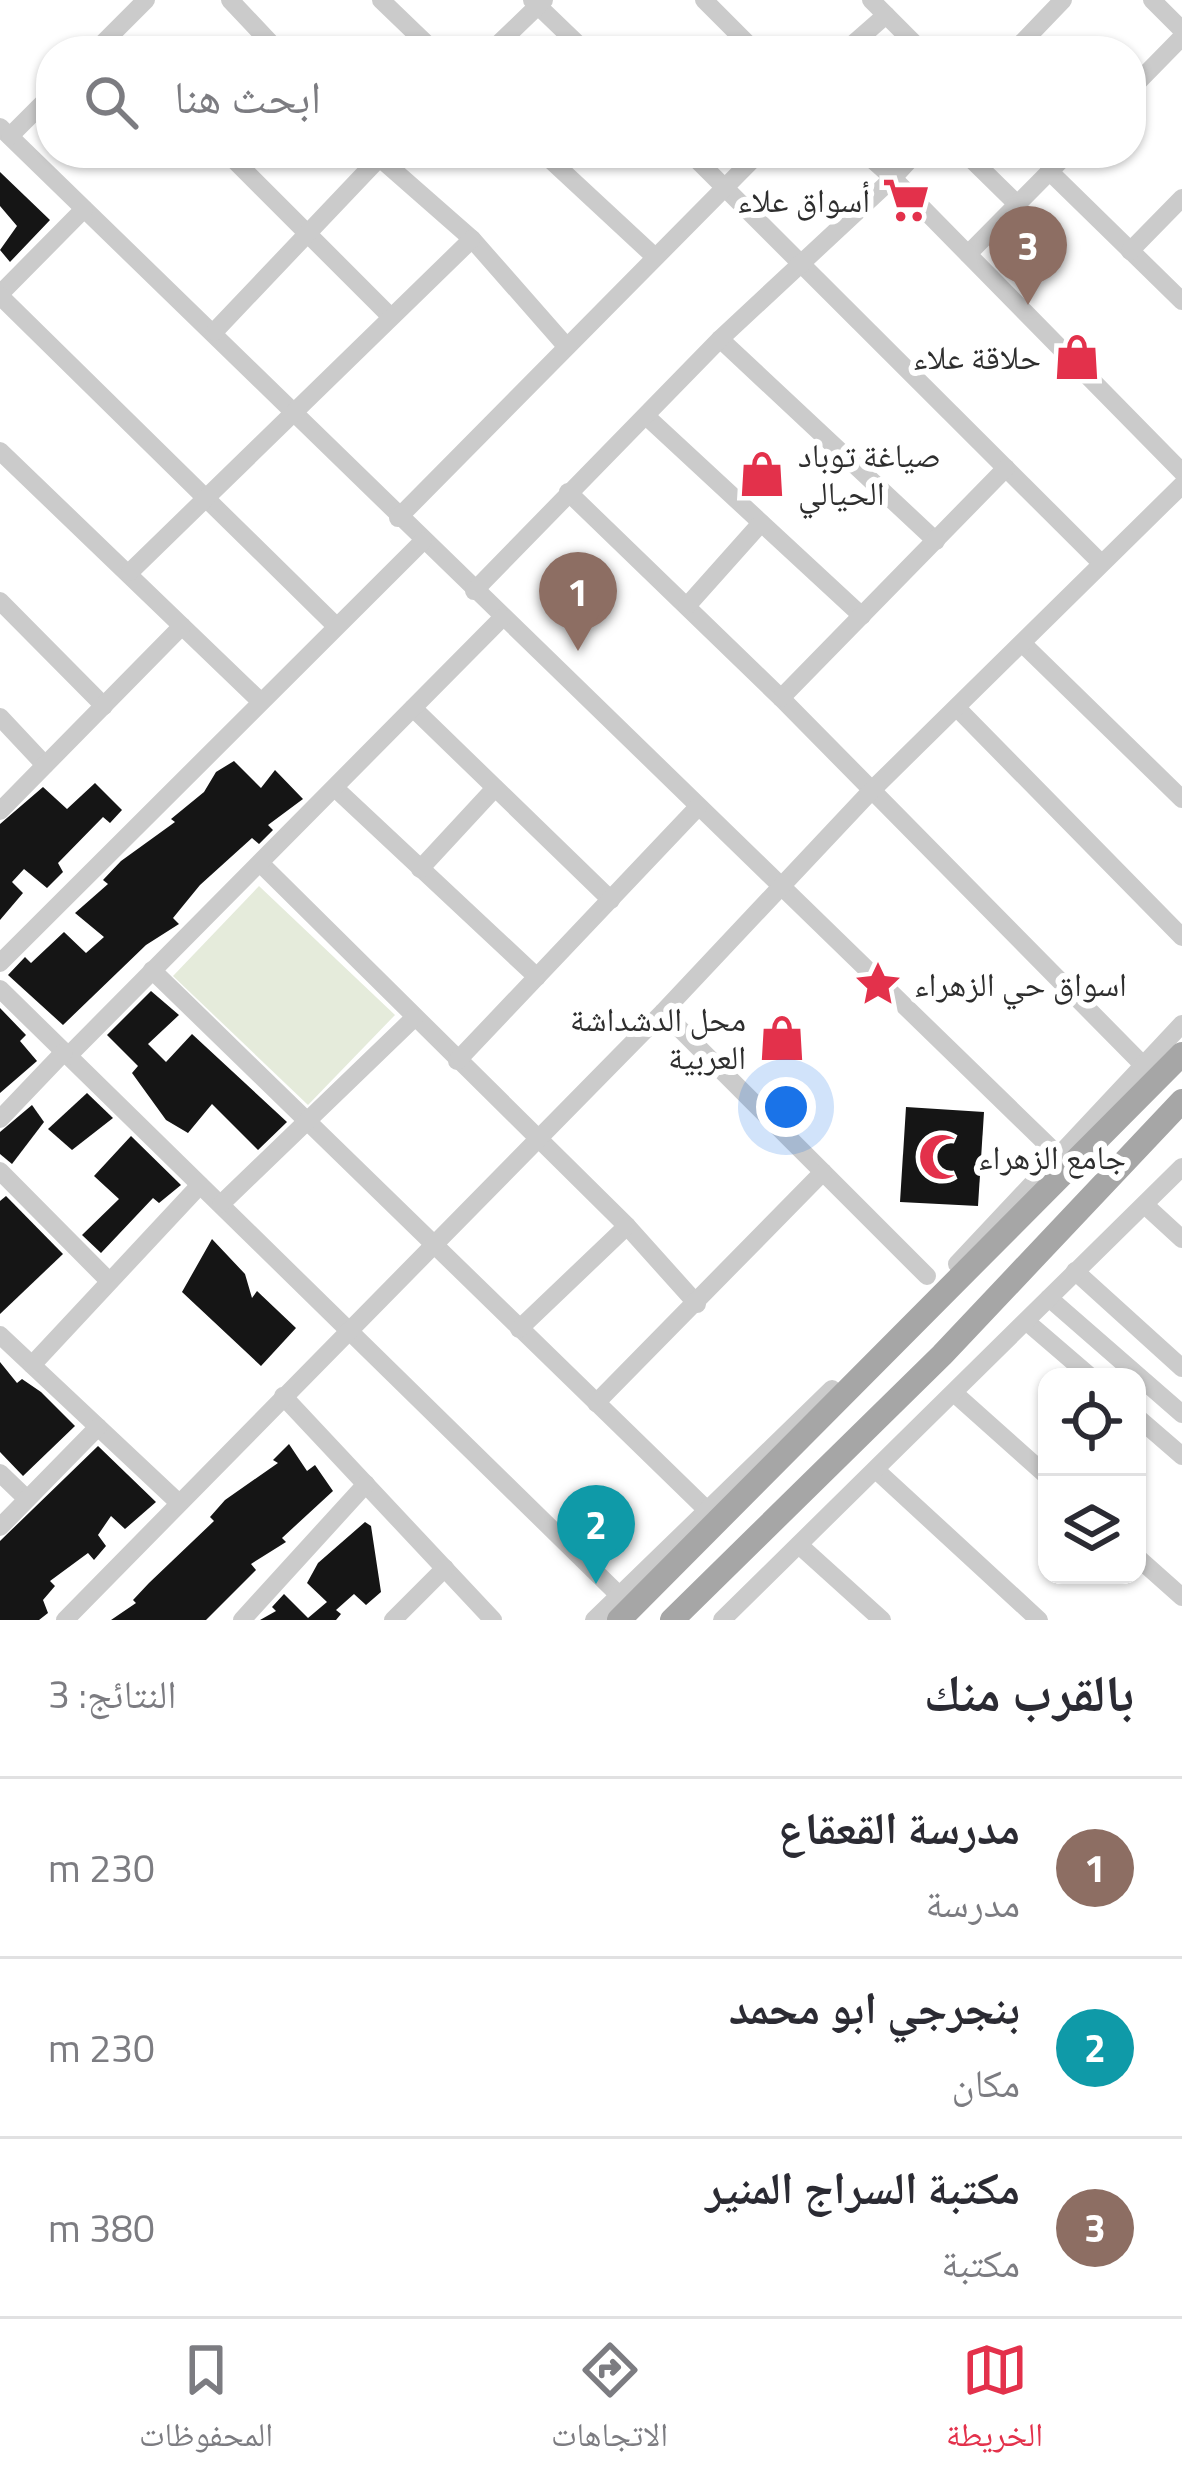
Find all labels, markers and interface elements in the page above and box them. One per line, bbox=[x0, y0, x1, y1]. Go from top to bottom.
search box bbox=[36, 36, 1146, 168]
text: ابحث هنا bbox=[174, 62, 321, 130]
icon: search bbox=[78, 69, 144, 135]
place label: أسواق علاء bbox=[737, 175, 870, 225]
supermarket icon: أسواق علاء bbox=[881, 175, 931, 225]
pin: 3 bbox=[989, 206, 1067, 305]
place label: حلاقة علاء bbox=[913, 332, 1041, 382]
shop icon: حلاقة علاء bbox=[1052, 332, 1102, 382]
place label: صياغة توباد الحيالي bbox=[798, 430, 941, 519]
shop icon: صياغة توباد الحيالي bbox=[737, 449, 787, 499]
pin: 1 bbox=[539, 552, 617, 651]
place icon: اسواق حي الزهراء bbox=[853, 959, 903, 1009]
place label: اسواق حي الزهراء bbox=[914, 959, 1127, 1010]
place label: محل الدشداشة العربية bbox=[570, 994, 746, 1082]
shop icon: محل الدشداشة العربية bbox=[757, 1013, 807, 1063]
your location bbox=[756, 1077, 816, 1137]
mosque icon: جامع الزهراء bbox=[917, 1132, 967, 1182]
place label: جامع الزهراء bbox=[978, 1132, 1126, 1182]
map controls bbox=[1038, 1368, 1146, 1584]
button: locate bbox=[1038, 1368, 1146, 1476]
button: layers bbox=[1038, 1476, 1146, 1584]
pin: 2 bbox=[557, 1485, 635, 1584]
text: بالقرب منك bbox=[924, 1653, 1134, 1731]
text: النتائج: 3 bbox=[48, 1664, 176, 1723]
text: مدرسة القعقاع bbox=[778, 1793, 1020, 1861]
text: 230 m bbox=[48, 1838, 155, 1897]
text: 1 bbox=[1084, 1838, 1106, 1897]
text: مدرسة bbox=[925, 1873, 1020, 1932]
text: بنجرجي ابو محمد bbox=[729, 1973, 1020, 2041]
text: 230 m bbox=[48, 2018, 155, 2077]
text: 2 bbox=[1084, 2018, 1106, 2077]
text: مكان bbox=[952, 2053, 1020, 2112]
text: مكتبة السراج المنير bbox=[705, 2153, 1020, 2221]
text: 380 m bbox=[48, 2198, 155, 2257]
text: 3 bbox=[1084, 2198, 1106, 2257]
text: مكتبة bbox=[941, 2233, 1020, 2292]
tab: المحفوظات bbox=[139, 2337, 273, 2467]
tab: الاتجاهات bbox=[551, 2337, 668, 2467]
tab: الخريطة bbox=[946, 2337, 1043, 2467]

